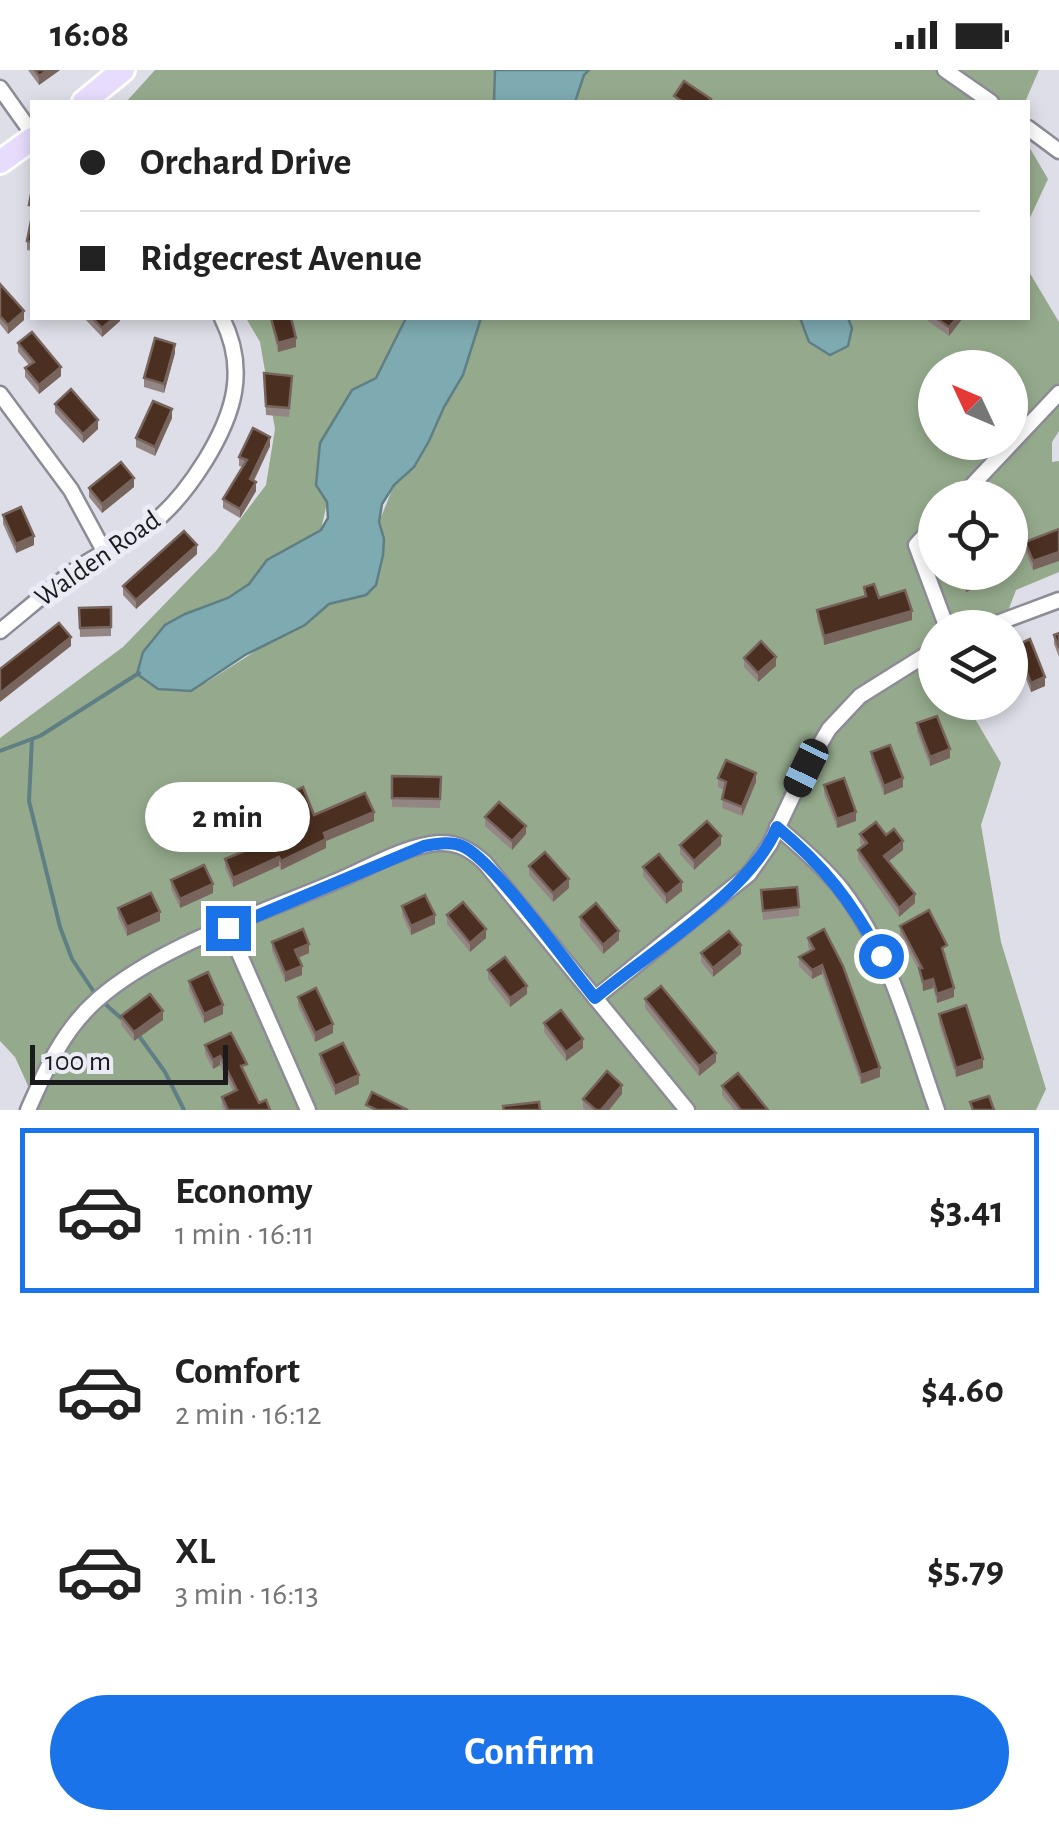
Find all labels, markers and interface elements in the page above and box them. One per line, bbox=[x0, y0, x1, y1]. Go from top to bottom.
text: 16:08 bbox=[50, 16, 129, 54]
text: Orchard Drive bbox=[140, 144, 352, 182]
text: Ridgecrest Avenue bbox=[140, 240, 422, 278]
north arrow bbox=[918, 350, 1028, 460]
map controls bbox=[918, 350, 1028, 720]
button: locate bbox=[918, 480, 1028, 590]
street label: Walden Road bbox=[30, 506, 166, 612]
button: layers bbox=[918, 610, 1028, 720]
car bbox=[779, 734, 833, 802]
callout: 2 min bbox=[146, 783, 310, 853]
text: 2 min bbox=[192, 801, 263, 833]
route end bbox=[206, 906, 251, 951]
route start bbox=[859, 934, 904, 979]
scale bar bbox=[30, 1040, 228, 1084]
text: 100 m bbox=[45, 1048, 111, 1076]
icon: car bbox=[55, 1166, 145, 1256]
text: Economy bbox=[175, 1173, 313, 1211]
text: $3.41 bbox=[929, 1192, 1004, 1230]
text: 1 min · 16:11 bbox=[175, 1218, 314, 1250]
icon: car bbox=[55, 1346, 145, 1436]
text: Comfort bbox=[175, 1353, 300, 1391]
text: $4.60 bbox=[921, 1372, 1004, 1410]
text: 2 min · 16:12 bbox=[175, 1398, 322, 1430]
icon: car bbox=[55, 1526, 145, 1616]
text: XL bbox=[175, 1533, 215, 1571]
text: $5.79 bbox=[927, 1552, 1004, 1590]
text: 3 min · 16:13 bbox=[175, 1578, 319, 1610]
button: Confirm bbox=[50, 1695, 1009, 1810]

